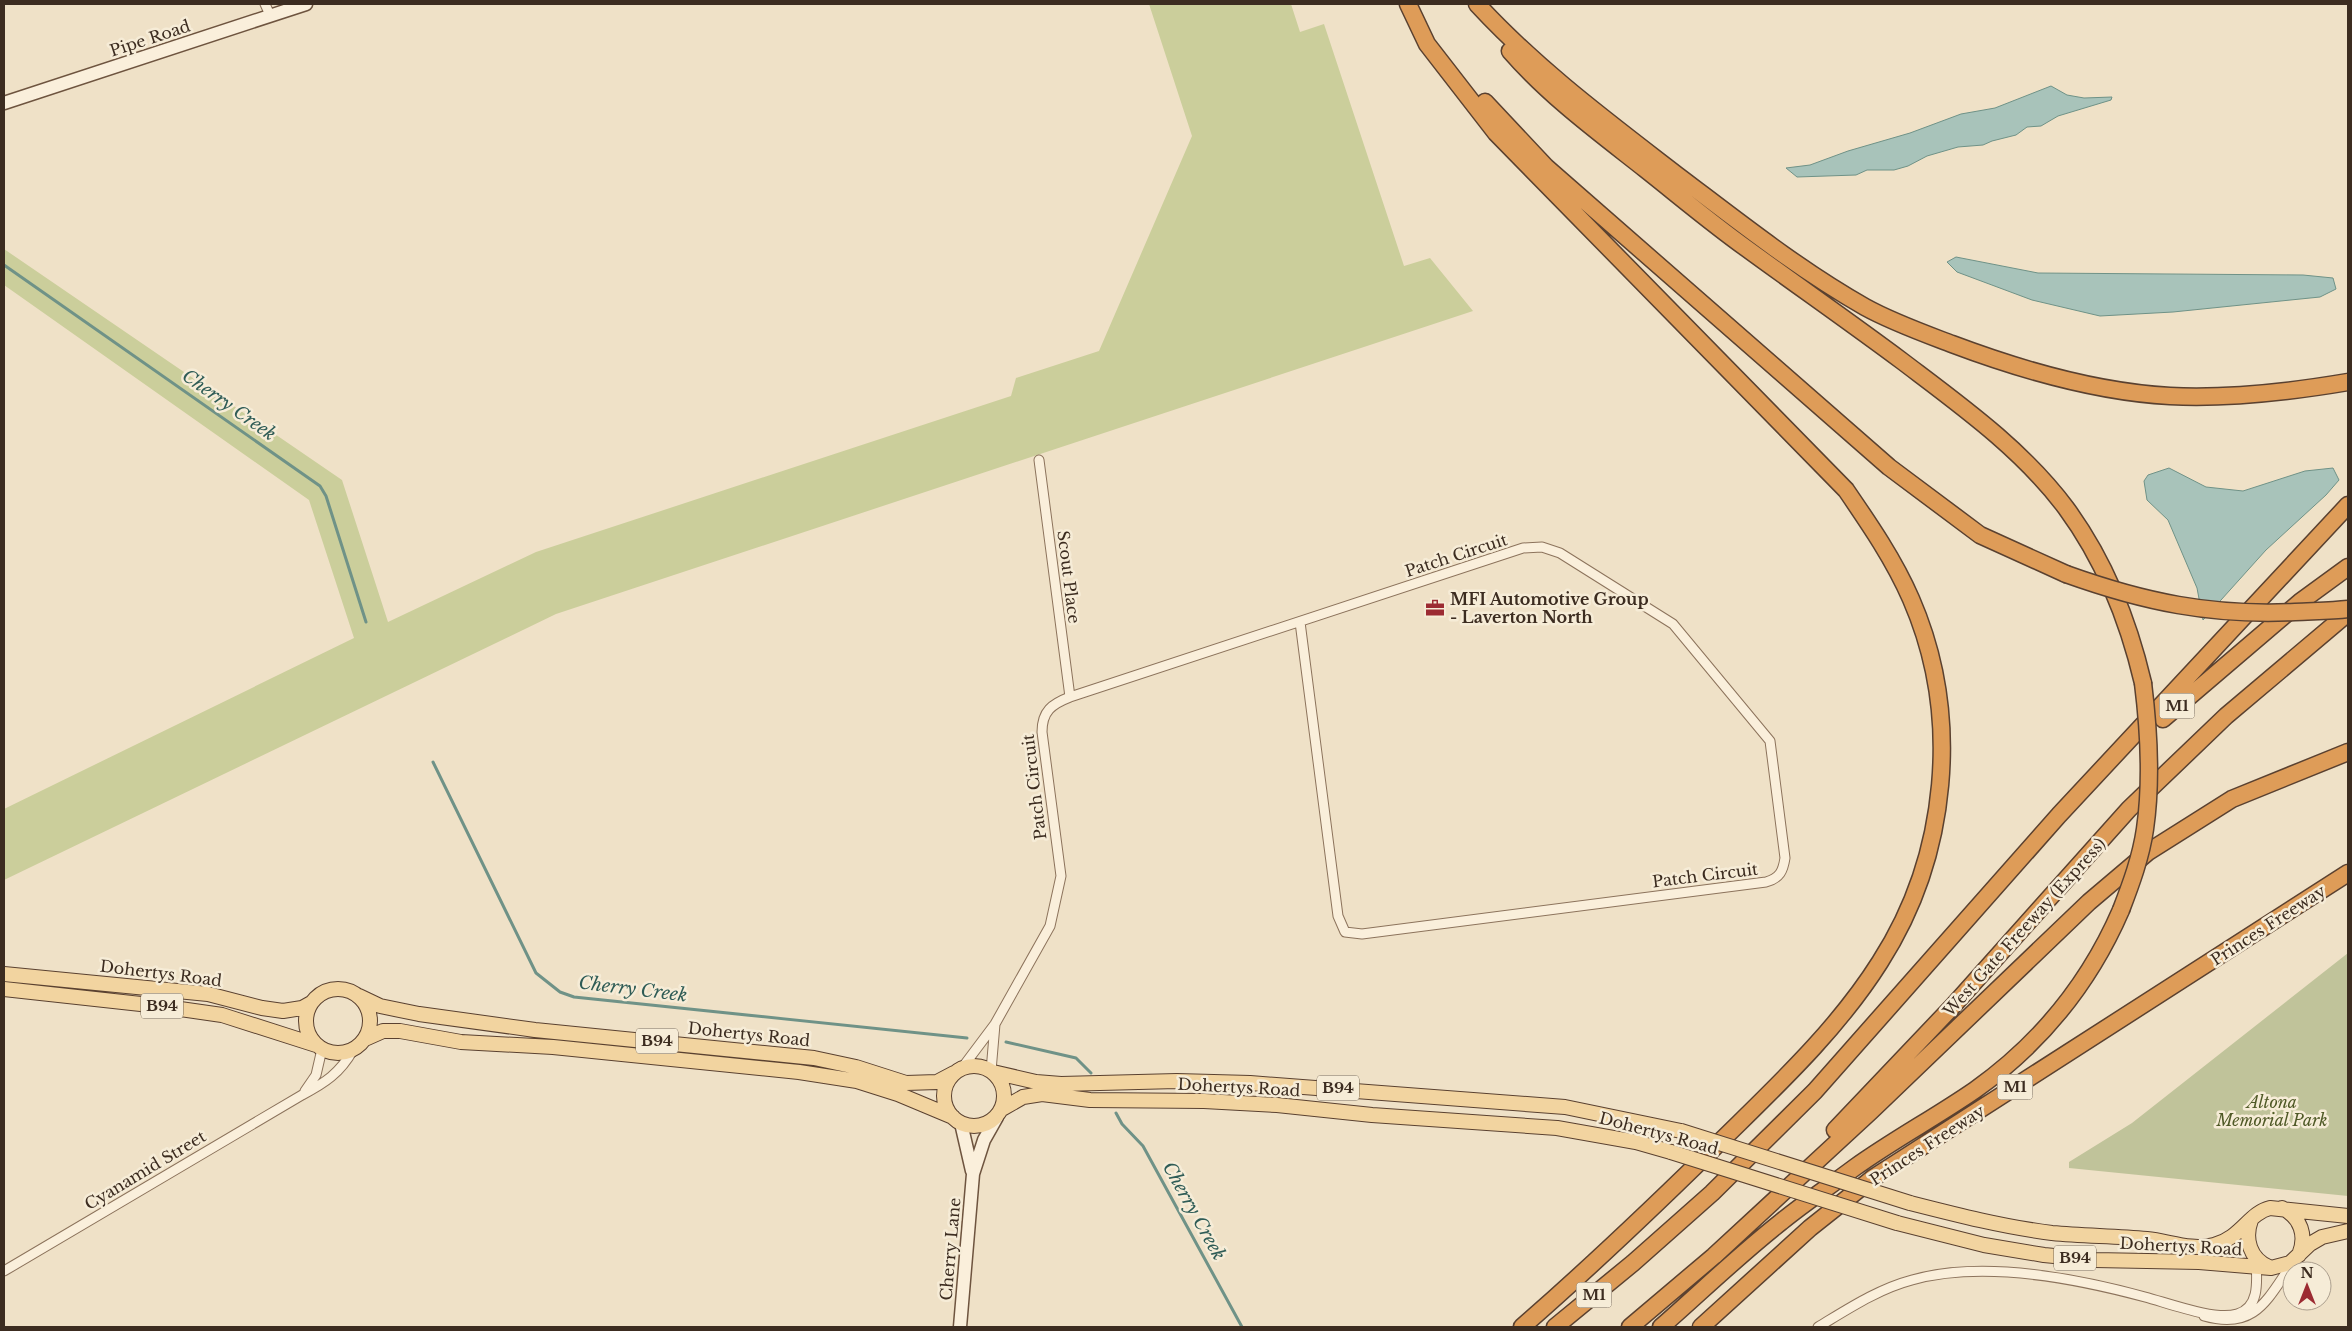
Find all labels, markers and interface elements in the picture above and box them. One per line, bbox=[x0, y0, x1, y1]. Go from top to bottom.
street label: Pipe Road bbox=[107, 16, 193, 60]
water label: Cherry Creek bbox=[178, 365, 280, 445]
street label: Scout Place bbox=[1053, 529, 1085, 625]
street label: Patch Circuit bbox=[1402, 529, 1510, 581]
place label: MFI Automotive Group - Laverton North bbox=[1450, 589, 1649, 627]
office icon: MFI Automotive Group - Laverton North bbox=[1424, 597, 1446, 619]
road number: M1 bbox=[2160, 694, 2194, 718]
street label: Patch Circuit bbox=[1018, 733, 1050, 841]
street label: West Gate Freeway (Express) bbox=[1938, 834, 2110, 1021]
street label: Patch Circuit bbox=[1651, 859, 1759, 891]
street label: Princes Freeway bbox=[2207, 880, 2330, 970]
street label: Dohertys Road bbox=[99, 956, 223, 990]
water label: Cherry Creek bbox=[577, 971, 689, 1007]
road number: B94 bbox=[141, 994, 183, 1018]
street label: Dohertys Road bbox=[687, 1018, 811, 1050]
road number: B94 bbox=[636, 1028, 678, 1054]
street label: Dohertys Road bbox=[1177, 1074, 1301, 1100]
road number: M1 bbox=[1998, 1074, 2032, 1100]
road number: B94 bbox=[1317, 1076, 1359, 1100]
park label: Altona Memorial Park bbox=[2215, 1092, 2328, 1130]
street label: Princes Freeway bbox=[1866, 1100, 1989, 1190]
street label: Dohertys Road bbox=[1597, 1107, 1721, 1159]
street label: Cyanamid Street bbox=[81, 1126, 209, 1214]
water label: Cherry Creek bbox=[1158, 1158, 1230, 1264]
street label: Cherry Lane bbox=[936, 1197, 964, 1301]
street label: Dohertys Road bbox=[2119, 1233, 2243, 1259]
road number: B94 bbox=[2054, 1246, 2096, 1270]
north arrow bbox=[2282, 1261, 2332, 1311]
text: N bbox=[2300, 1264, 2314, 1282]
road number: M1 bbox=[1576, 1282, 1612, 1308]

